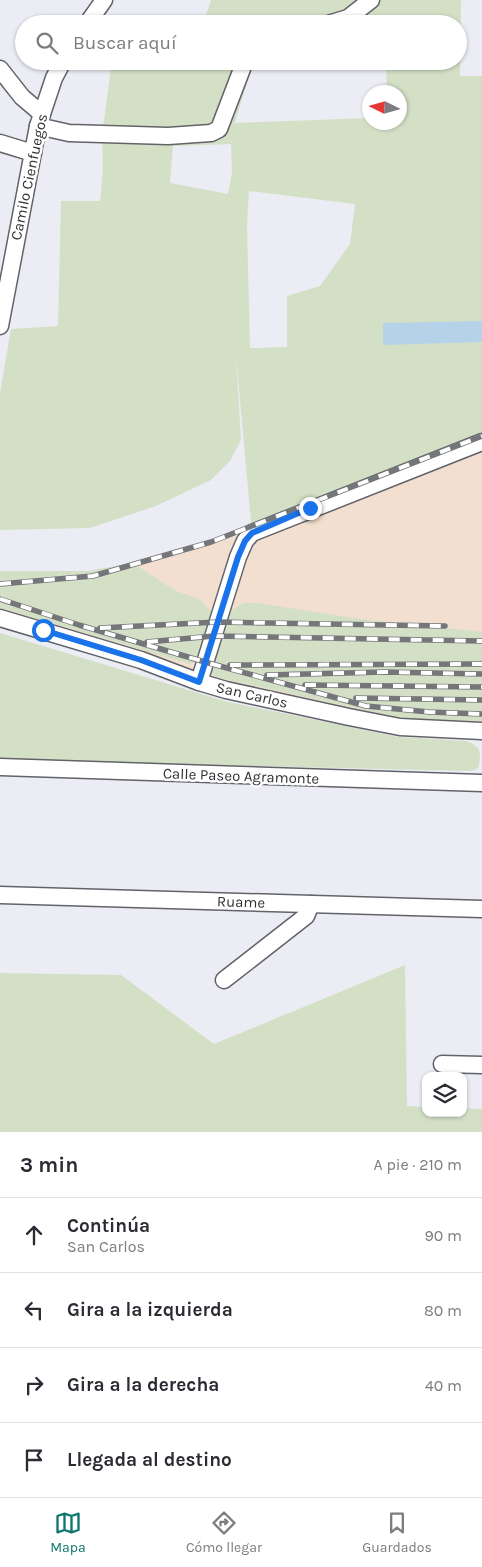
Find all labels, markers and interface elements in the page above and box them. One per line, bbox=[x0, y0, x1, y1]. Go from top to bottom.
search box bbox=[15, 15, 467, 70]
icon: search bbox=[33, 29, 61, 57]
text: Buscar aquí bbox=[73, 32, 177, 54]
north arrow bbox=[362, 85, 407, 130]
street label: Camilo Cienfuegos bbox=[7, 112, 51, 242]
route end bbox=[299, 497, 322, 520]
route start bbox=[32, 619, 55, 642]
street label: San Carlos bbox=[214, 678, 290, 712]
street label: Calle Paseo Agramonte bbox=[163, 764, 319, 788]
street label: Ruame bbox=[217, 892, 265, 912]
map controls bbox=[422, 1072, 467, 1117]
button: layers bbox=[422, 1072, 467, 1117]
text: 3 min bbox=[20, 1153, 78, 1177]
text: A pie · 210 m bbox=[373, 1155, 462, 1174]
text: Continúa bbox=[67, 1215, 150, 1237]
icon: ahead bbox=[20, 1221, 48, 1249]
text: 90 m bbox=[424, 1226, 462, 1245]
text: San Carlos bbox=[67, 1237, 145, 1256]
icon: left bbox=[20, 1296, 48, 1324]
text: Gira a la izquierda bbox=[67, 1299, 233, 1321]
text: 80 m bbox=[424, 1301, 462, 1320]
icon: right bbox=[20, 1371, 48, 1399]
text: Gira a la derecha bbox=[67, 1374, 219, 1396]
text: 40 m bbox=[425, 1376, 462, 1395]
icon: arrive bbox=[20, 1446, 48, 1474]
text: Llegada al destino bbox=[67, 1449, 232, 1471]
tab: Mapa bbox=[50, 1509, 86, 1556]
tab: Cómo llegar bbox=[186, 1509, 262, 1556]
tab: Guardados bbox=[362, 1509, 432, 1556]

